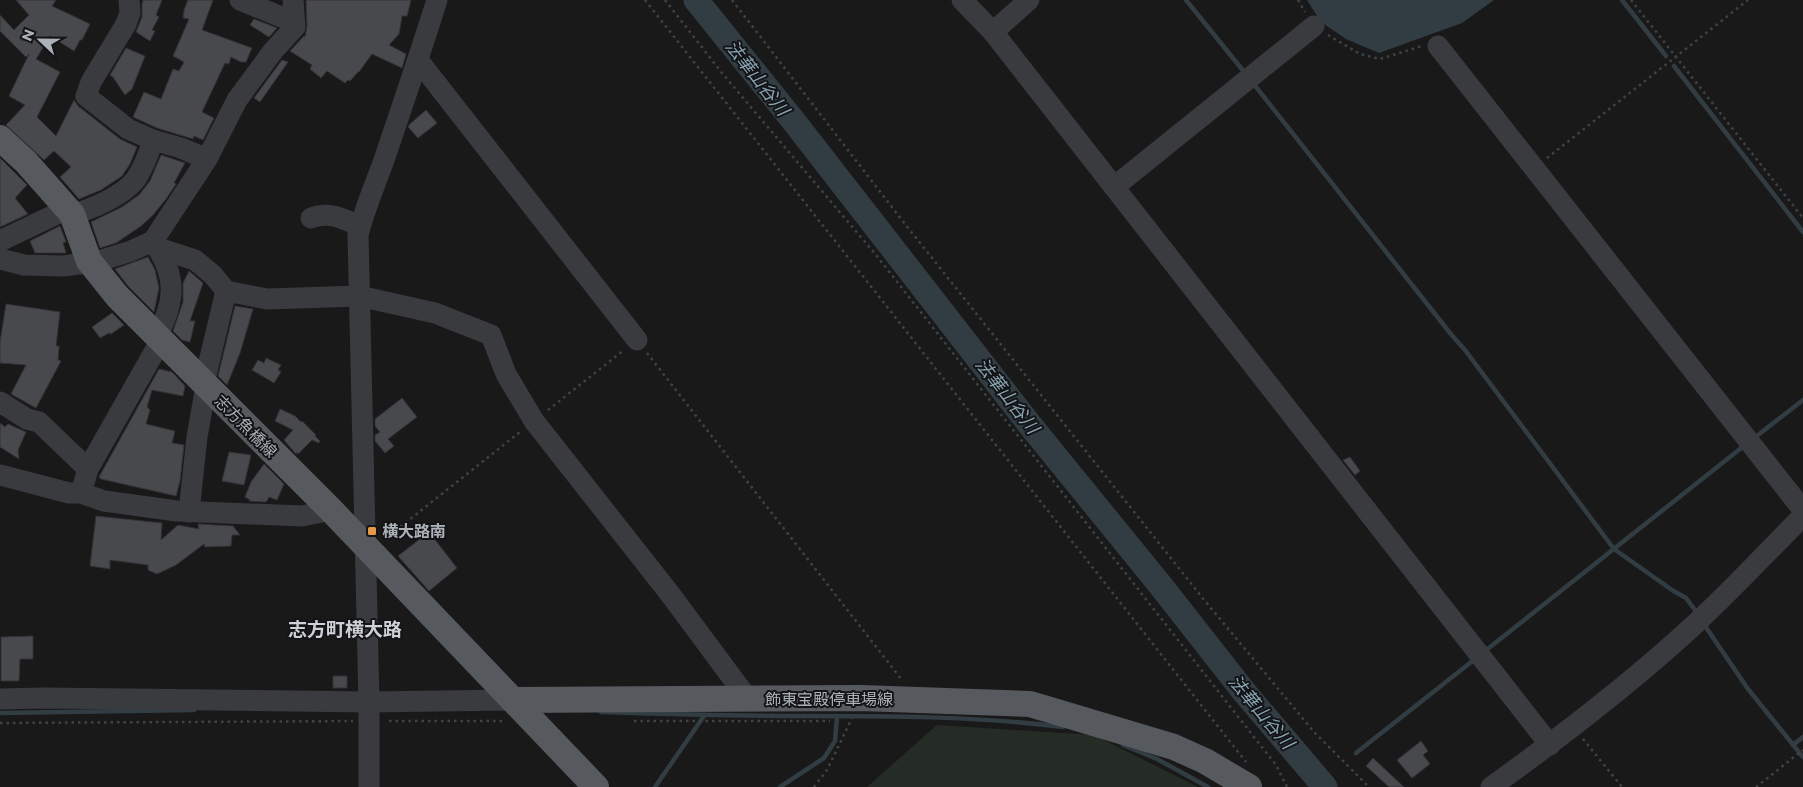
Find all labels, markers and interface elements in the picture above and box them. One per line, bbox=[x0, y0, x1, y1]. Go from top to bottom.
north arrow bbox=[15, 15, 65, 65]
text: N bbox=[17, 27, 38, 44]
water label: 法華山谷川 bbox=[721, 36, 795, 122]
water label: 法華山谷川 bbox=[971, 354, 1045, 440]
street label: 志方魚橋線 bbox=[211, 391, 281, 461]
place label: 横大路南 bbox=[382, 522, 446, 541]
marker: 横大路南 bbox=[366, 525, 378, 537]
district label: 志方町横大路 bbox=[288, 618, 402, 641]
water label: 法華山谷川 bbox=[1224, 670, 1300, 755]
street label: 飾東宝殿停車場線 bbox=[765, 690, 893, 709]

